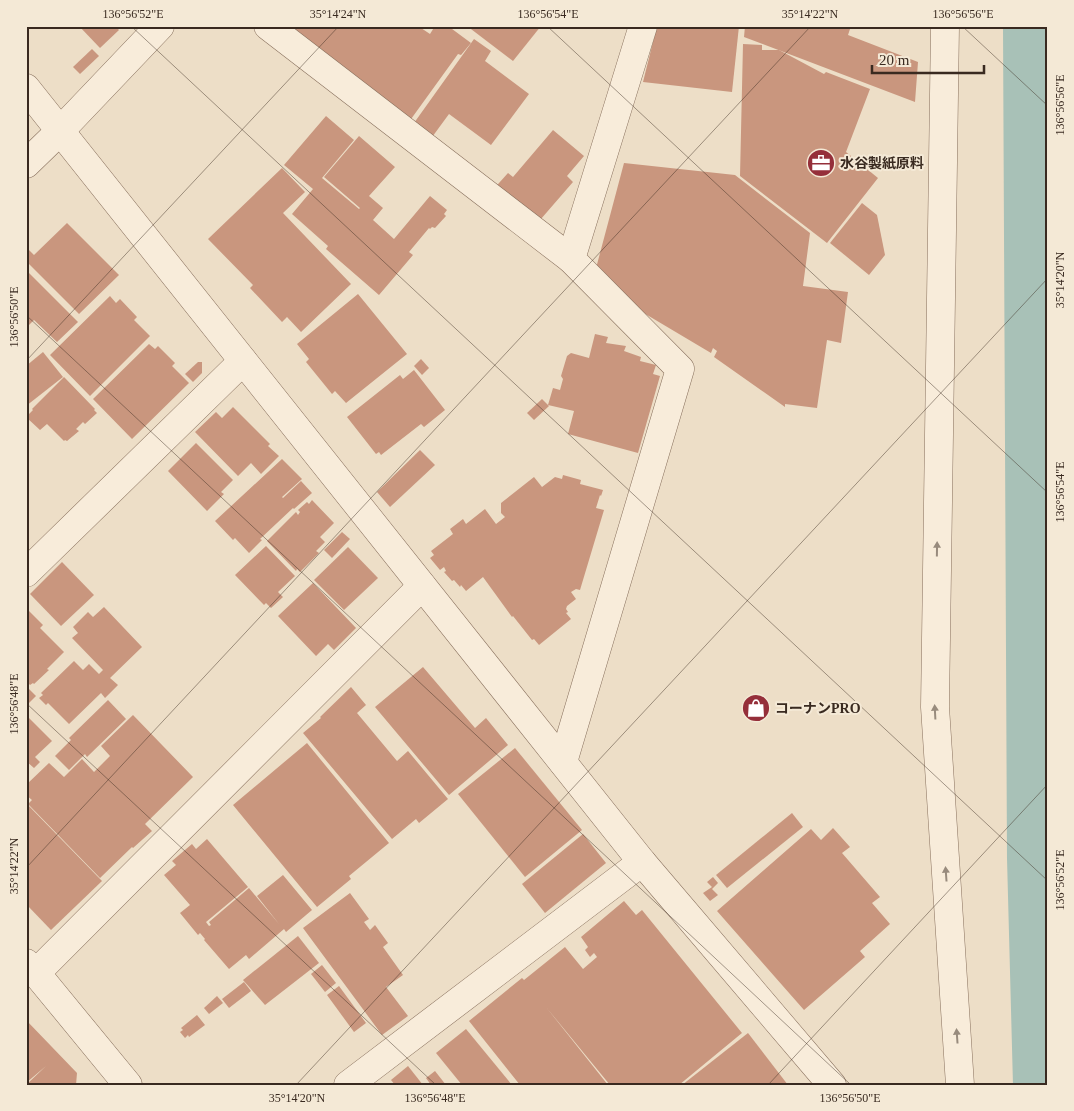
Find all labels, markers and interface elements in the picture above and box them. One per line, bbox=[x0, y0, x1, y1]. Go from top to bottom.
text: 136°56'52"E bbox=[102, 7, 164, 21]
text: 35°14'24"N bbox=[310, 7, 367, 21]
text: 136°56'54"E bbox=[517, 7, 579, 21]
text: 35°14'22"N bbox=[782, 7, 839, 21]
text: 136°56'56"E bbox=[932, 7, 994, 21]
scale bar bbox=[872, 42, 984, 74]
text: 20 m bbox=[879, 52, 910, 68]
text: 136°56'56"E bbox=[1053, 74, 1067, 136]
office icon: 水谷製紙原料 bbox=[806, 148, 836, 178]
place label: 水谷製紙原料 bbox=[840, 155, 924, 171]
text: 35°14'20"N bbox=[1053, 251, 1067, 308]
text: 136°56'50"E bbox=[7, 286, 21, 348]
text: 136°56'54"E bbox=[1053, 461, 1067, 523]
one-way arrow bbox=[933, 541, 941, 557]
text: 136°56'48"E bbox=[7, 673, 21, 735]
shop icon: コーナンPRO bbox=[741, 693, 771, 723]
place label: コーナンPRO bbox=[775, 701, 861, 716]
one-way arrow bbox=[931, 704, 939, 720]
text: 35°14'22"N bbox=[7, 837, 21, 894]
text: 136°56'52"E bbox=[1053, 849, 1067, 911]
one-way arrow bbox=[942, 866, 950, 882]
one-way arrow bbox=[953, 1028, 961, 1044]
text: 35°14'20"N bbox=[269, 1091, 326, 1105]
text: 136°56'48"E bbox=[404, 1091, 466, 1105]
text: 136°56'50"E bbox=[819, 1091, 881, 1105]

